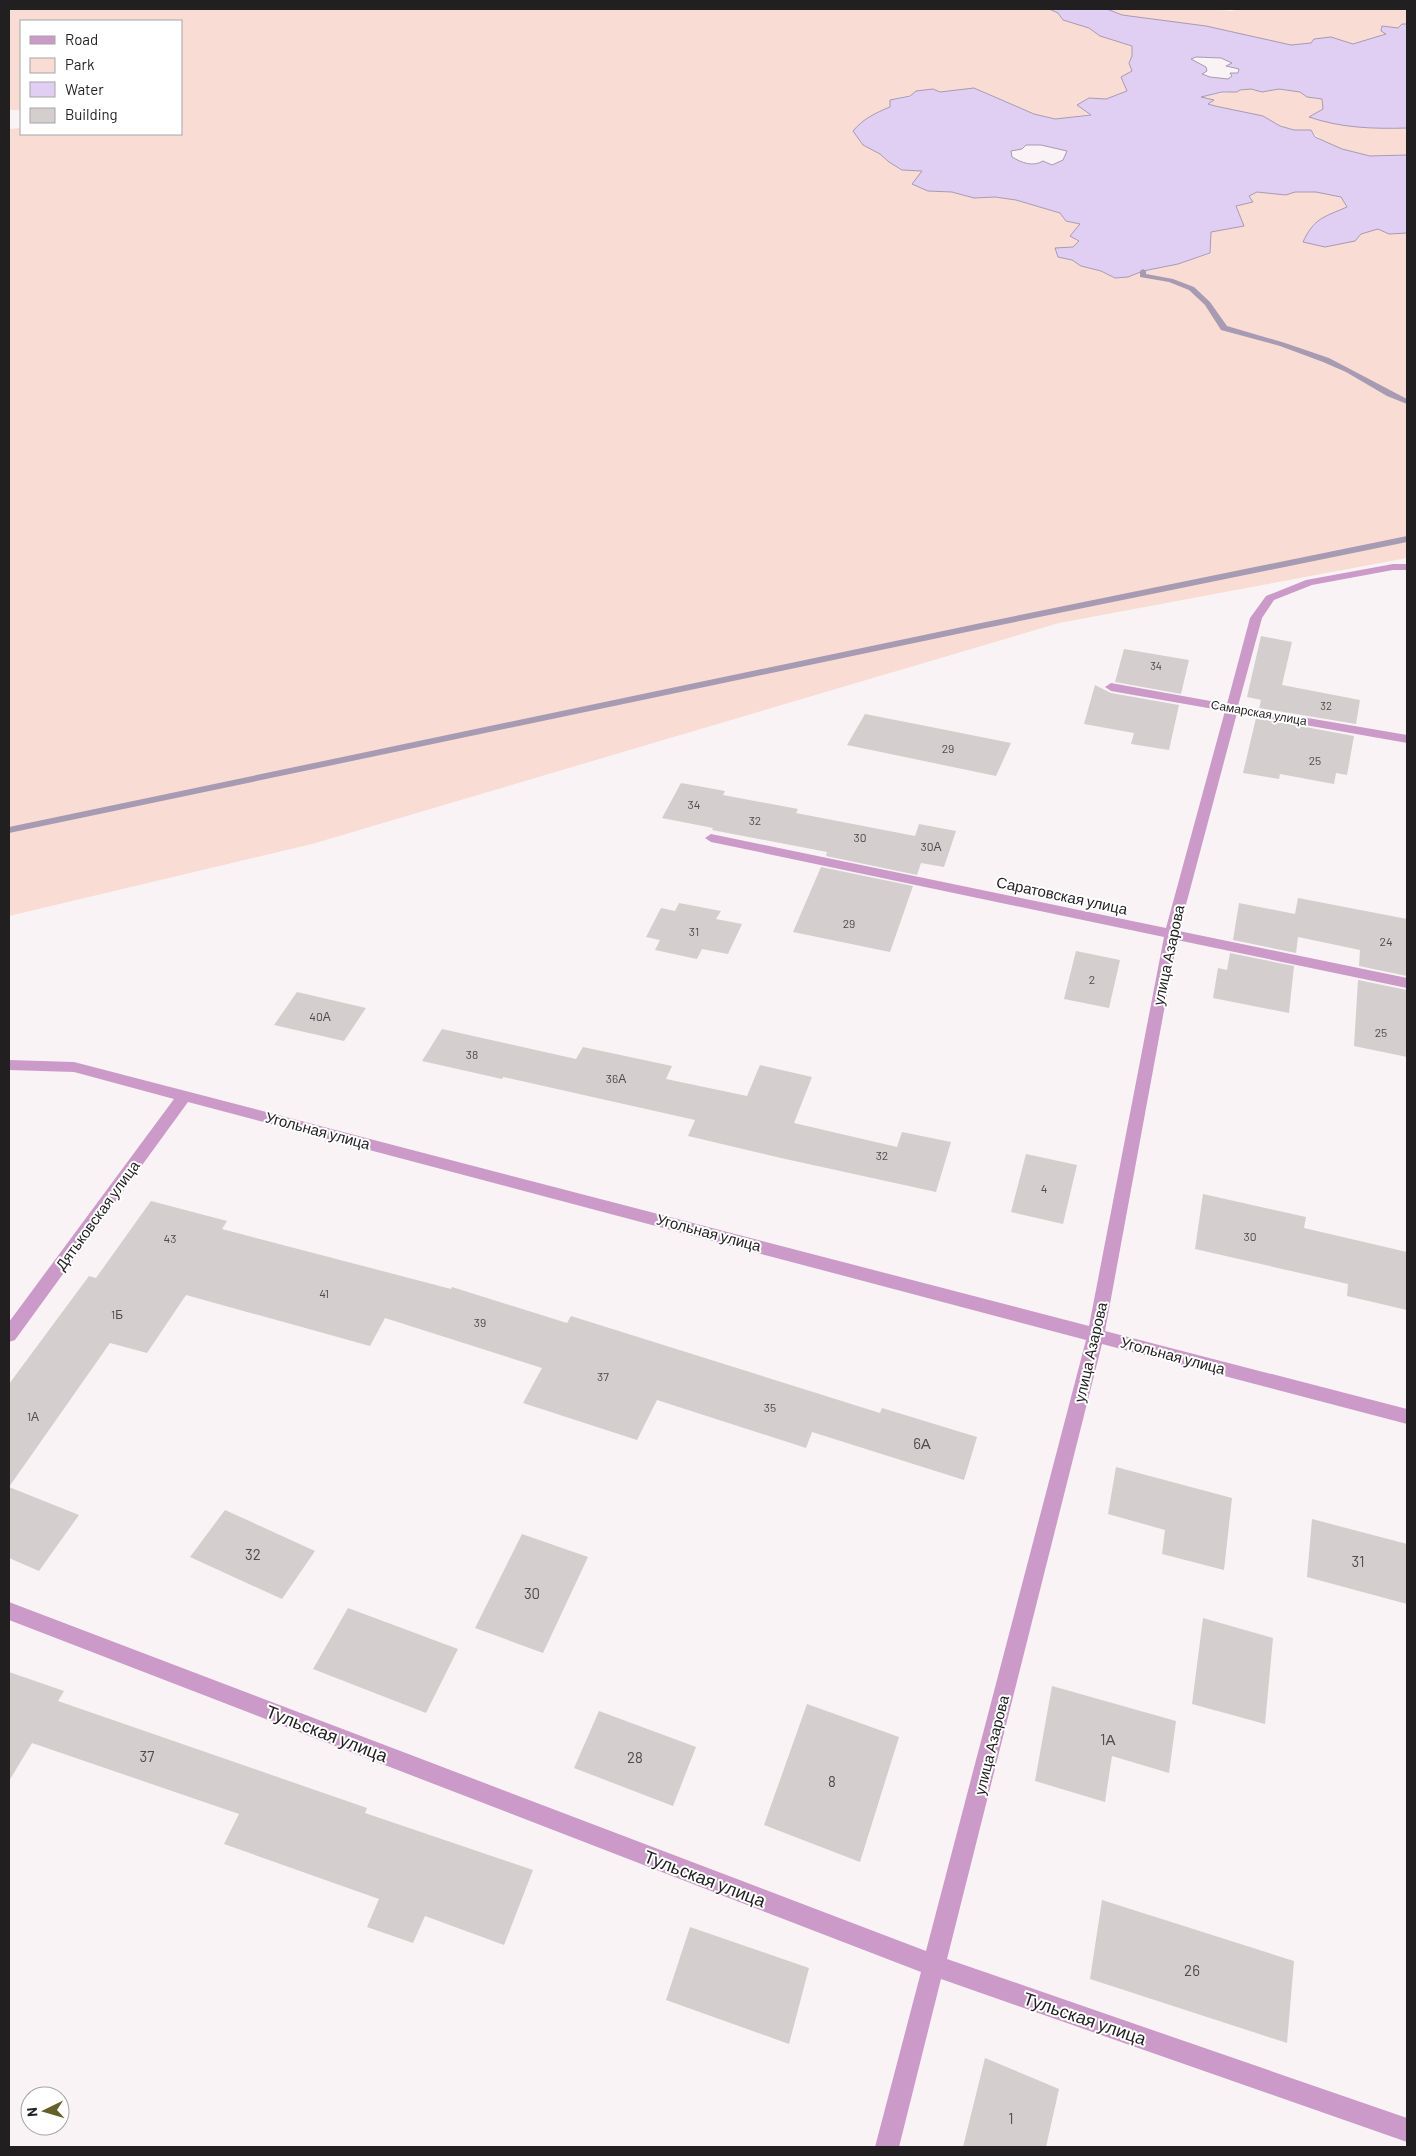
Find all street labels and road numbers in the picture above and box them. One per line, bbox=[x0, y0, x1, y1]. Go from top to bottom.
street label: Самарская улица bbox=[1210, 697, 1308, 728]
street label: Саратовская улица bbox=[995, 872, 1130, 918]
street label: улица Азарова bbox=[1149, 902, 1188, 1007]
street label: Угольная улица bbox=[264, 1107, 373, 1153]
street label: Дятьковская улица bbox=[51, 1156, 143, 1273]
street label: Угольная улица bbox=[655, 1209, 764, 1255]
street label: улица Азарова bbox=[1070, 1300, 1110, 1404]
street label: Угольная улица bbox=[1119, 1332, 1228, 1378]
street label: улица Азарова bbox=[970, 1693, 1012, 1797]
street label: Тульская улица bbox=[263, 1700, 392, 1767]
street label: Тульская улица bbox=[641, 1845, 770, 1912]
street label: Тульская улица bbox=[1021, 1987, 1150, 2050]

